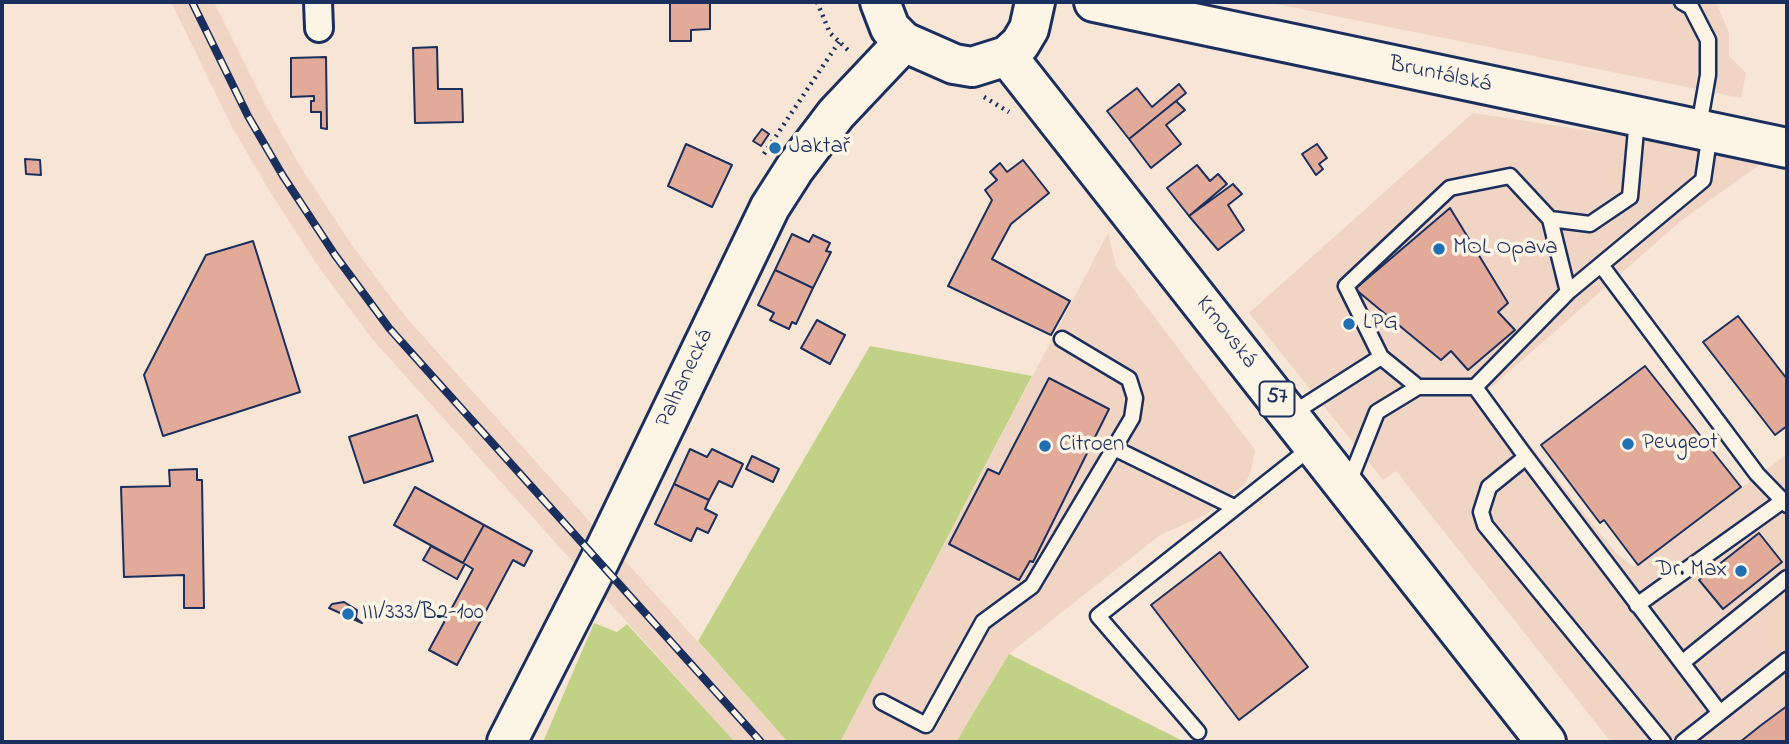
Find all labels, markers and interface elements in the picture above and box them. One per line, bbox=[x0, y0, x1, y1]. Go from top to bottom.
street label: Bruntálská bbox=[1386, 52, 1494, 100]
place label: Jaktař bbox=[789, 134, 850, 162]
marker: Jaktař bbox=[767, 140, 783, 156]
place label: MOL Opava bbox=[1453, 235, 1558, 263]
marker: MOL Opava bbox=[1431, 241, 1447, 257]
street label: Krnovská bbox=[1188, 291, 1262, 375]
place label: LPG bbox=[1363, 310, 1398, 338]
marker: LPG bbox=[1341, 316, 1357, 332]
street label: Palhanecká bbox=[651, 326, 721, 432]
road number: 57 bbox=[1260, 382, 1294, 416]
place label: Peugeot bbox=[1642, 430, 1718, 458]
place label: Citroen bbox=[1059, 432, 1124, 460]
marker: Peugeot bbox=[1620, 436, 1636, 452]
marker: Citroen bbox=[1037, 438, 1053, 454]
place label: Dr. Max bbox=[1656, 557, 1727, 585]
marker: Dr. Max bbox=[1733, 563, 1749, 579]
place label: III/333/B2-100 bbox=[362, 600, 484, 628]
marker: III/333/B2-100 bbox=[340, 606, 356, 622]

